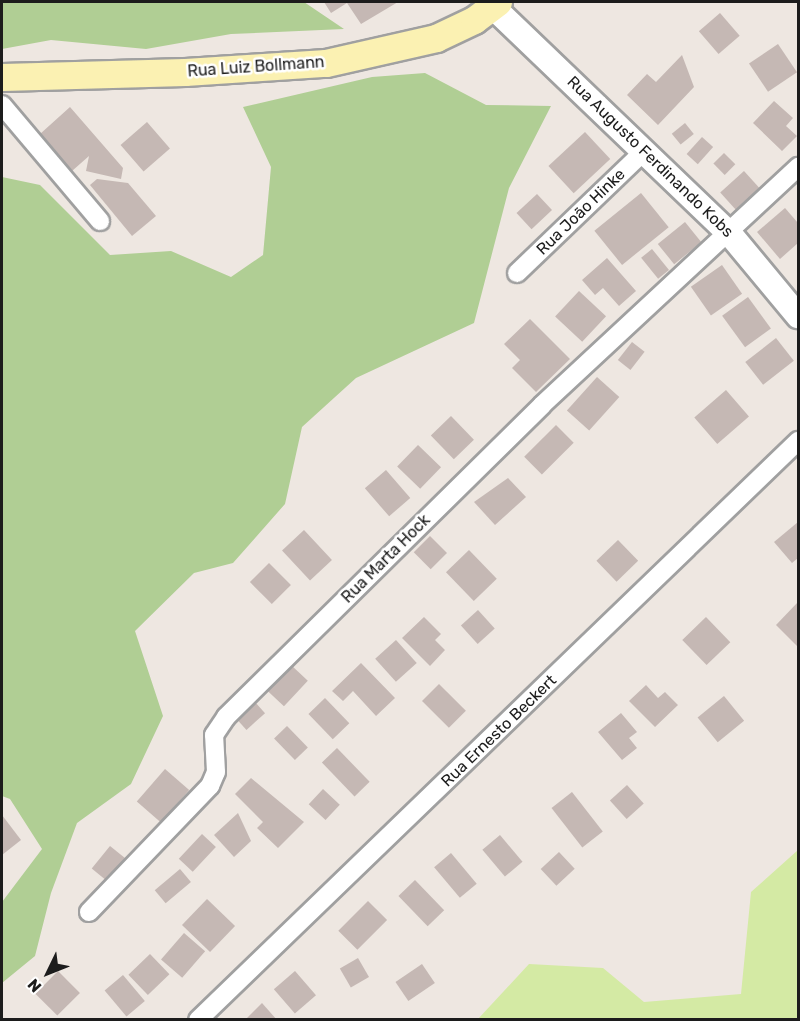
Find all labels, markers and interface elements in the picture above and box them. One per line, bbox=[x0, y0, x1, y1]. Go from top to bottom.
street label: Rua Luiz Bollmann bbox=[187, 53, 325, 81]
street label: Rua Augusto Ferdinando Kobs bbox=[563, 72, 737, 242]
street label: Rua João Hinke bbox=[533, 165, 629, 259]
street label: Rua Marta Hock bbox=[338, 511, 434, 607]
street label: Rua Ernesto Beckert bbox=[438, 671, 560, 791]
north arrow bbox=[18, 943, 78, 1003]
text: N bbox=[24, 975, 45, 996]

